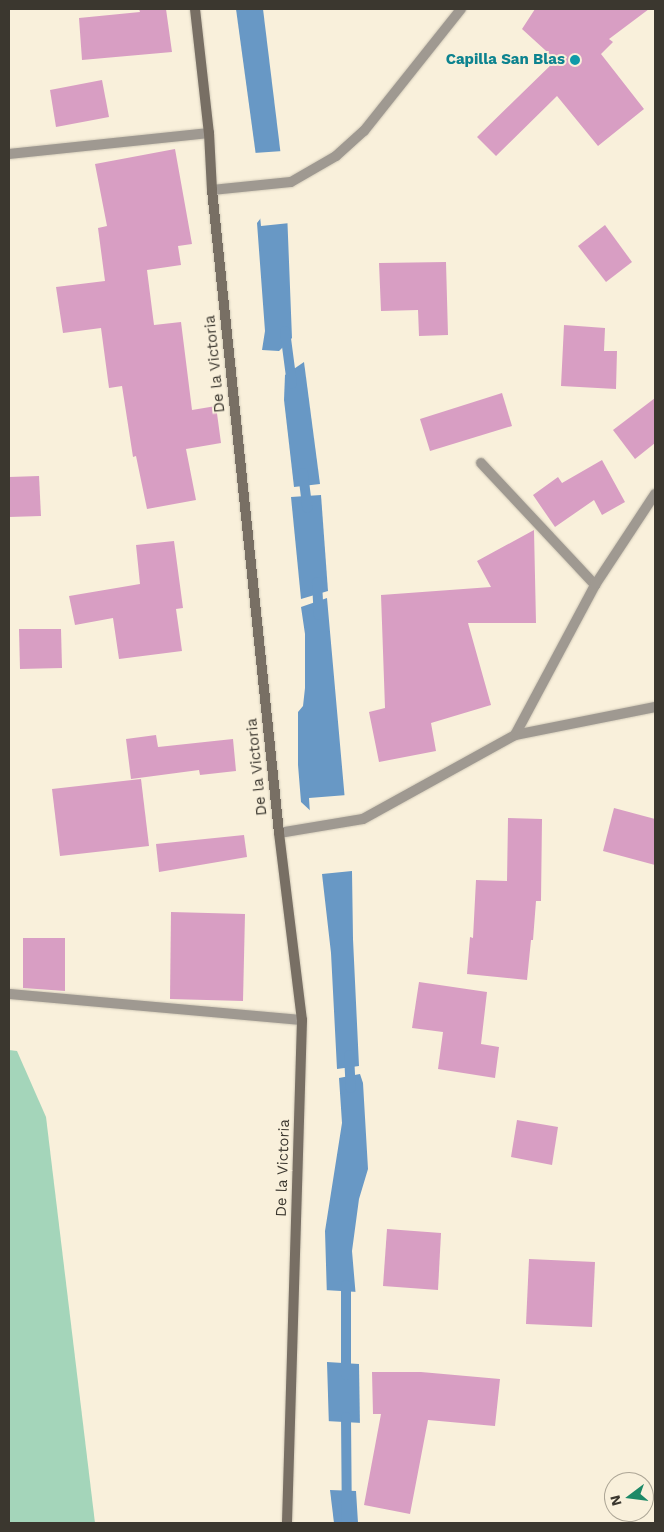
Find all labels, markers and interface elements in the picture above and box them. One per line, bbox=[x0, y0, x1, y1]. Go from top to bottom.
place label: Capilla San Blas bbox=[446, 51, 565, 69]
marker: Capilla San Blas bbox=[569, 54, 581, 66]
street label: De la Victoria bbox=[201, 314, 229, 414]
street label: De la Victoria bbox=[243, 717, 271, 817]
street label: De la Victoria bbox=[272, 1118, 294, 1218]
north arrow bbox=[604, 1472, 654, 1522]
text: N bbox=[606, 1494, 625, 1508]

